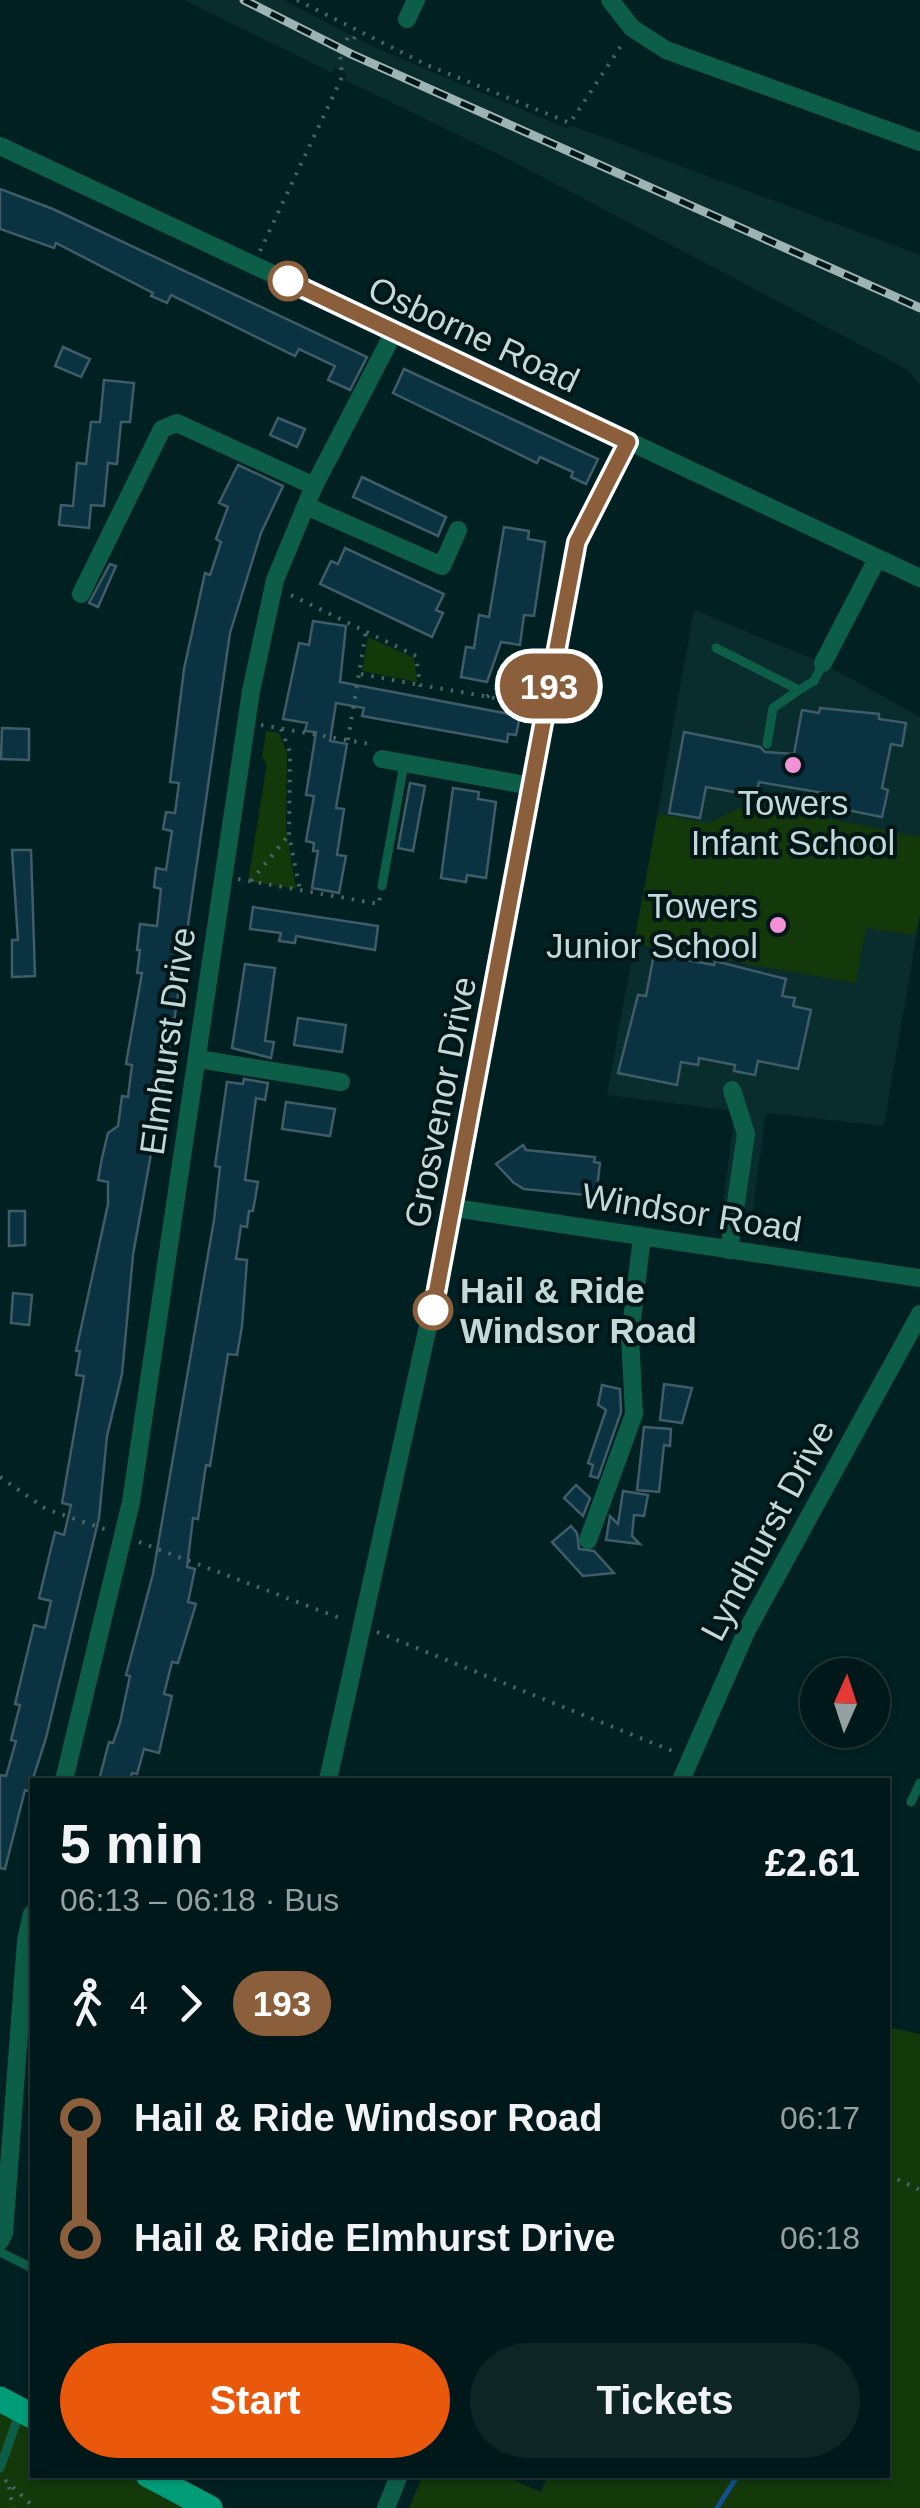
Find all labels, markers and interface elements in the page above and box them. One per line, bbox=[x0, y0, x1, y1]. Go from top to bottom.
unlabelled marker bbox=[269, 262, 307, 300]
street label: Osborne Road bbox=[363, 268, 585, 400]
line badge: 193 bbox=[492, 654, 606, 718]
text: 193 bbox=[520, 667, 578, 706]
marker: Towers Infant School bbox=[782, 754, 804, 776]
place label: Towers Infant School bbox=[691, 783, 895, 862]
place label: Towers Junior School bbox=[546, 886, 758, 965]
marker: Towers Junior School bbox=[767, 914, 789, 936]
street label: Elmhurst Drive bbox=[132, 925, 202, 1157]
street label: Grosvenor Drive bbox=[397, 973, 483, 1231]
street label: Windsor Road bbox=[579, 1175, 805, 1249]
place label: Hail & Ride Windsor Road bbox=[460, 1271, 697, 1350]
marker: Hail & Ride Windsor Road bbox=[414, 1291, 452, 1329]
street label: Lyndhurst Drive bbox=[693, 1413, 841, 1647]
north arrow bbox=[800, 1658, 890, 1748]
map controls bbox=[800, 1658, 890, 1748]
text: 5 min bbox=[60, 1813, 204, 1875]
text: £2.61 bbox=[765, 1842, 860, 1884]
text: 06:13 – 06:18 · Bus bbox=[60, 1882, 339, 1918]
icon: walk bbox=[60, 1976, 115, 2031]
icon: forward bbox=[163, 1976, 218, 2031]
text: 193 bbox=[253, 1984, 311, 2023]
text: 4 bbox=[130, 1985, 148, 2021]
text: Hail & Ride Windsor Road bbox=[134, 2097, 602, 2139]
text: 06:17 bbox=[780, 2100, 860, 2136]
text: Hail & Ride Elmhurst Drive bbox=[134, 2217, 615, 2259]
text: 06:18 bbox=[780, 2220, 860, 2256]
button: Start bbox=[60, 2343, 450, 2458]
button: Tickets bbox=[470, 2343, 860, 2458]

